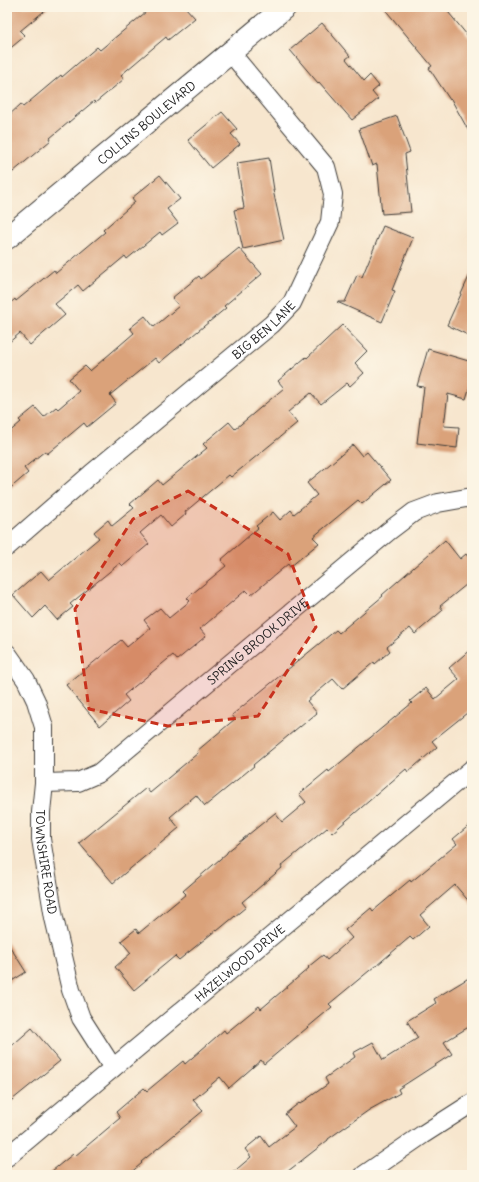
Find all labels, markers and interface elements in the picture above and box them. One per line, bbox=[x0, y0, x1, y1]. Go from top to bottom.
street label: COLLINS BOULEVARD bbox=[94, 77, 198, 167]
street label: BIG BEN LANE bbox=[228, 297, 298, 362]
street label: SPRING BROOK DRIVE bbox=[204, 595, 311, 687]
street label: TOWNSHIRE ROAD bbox=[33, 810, 61, 915]
street label: HAZELWOOD DRIVE bbox=[191, 921, 288, 1004]

